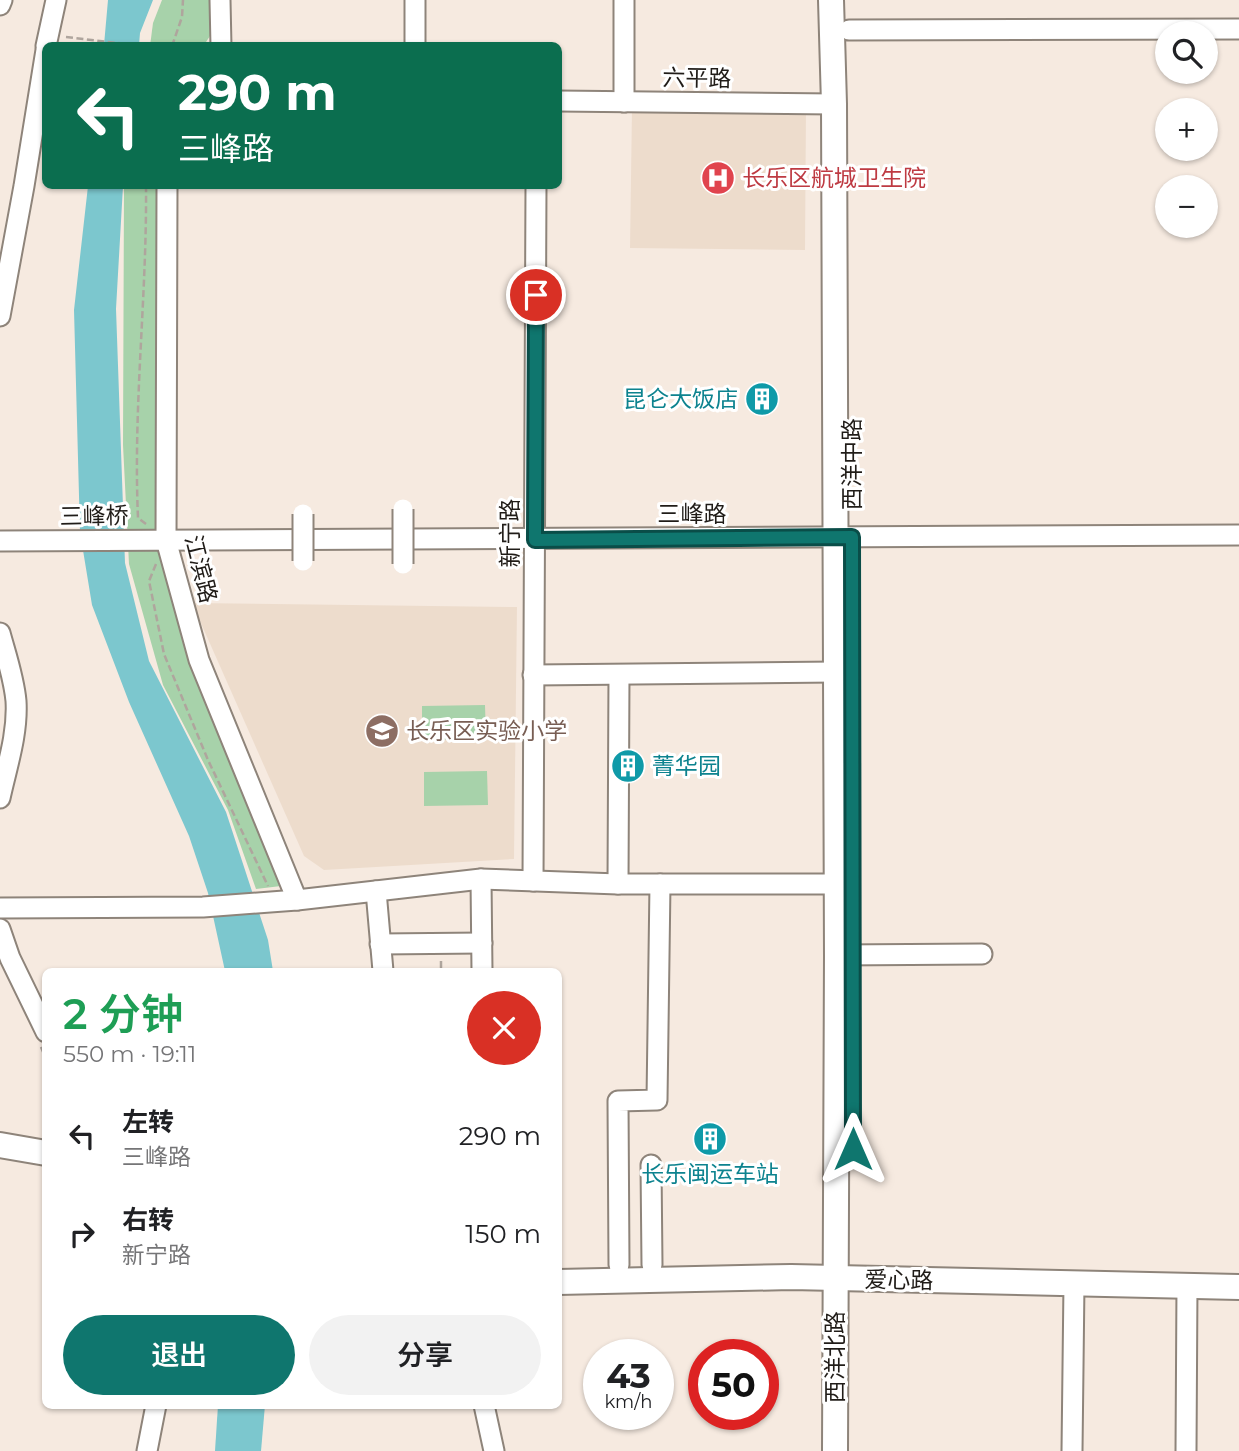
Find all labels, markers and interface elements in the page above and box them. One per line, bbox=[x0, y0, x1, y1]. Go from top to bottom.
map controls bbox=[1155, 21, 1218, 238]
button: search bbox=[1155, 21, 1218, 84]
text: 290 m bbox=[178, 63, 337, 122]
street label: 六平路 bbox=[662, 63, 732, 93]
icon: left bbox=[63, 70, 154, 161]
button: + bbox=[1155, 98, 1218, 161]
text: 三峰路 bbox=[178, 129, 274, 168]
hospital icon: 长乐区航城卫生院 bbox=[699, 159, 737, 197]
place label: 长乐区航城卫生院 bbox=[742, 164, 926, 192]
button: − bbox=[1155, 175, 1218, 238]
pin bbox=[506, 265, 566, 325]
icon: arrive bbox=[517, 276, 555, 314]
building icon: 昆仑大饭店 bbox=[743, 380, 781, 418]
place label: 昆仑大饭店 bbox=[623, 385, 738, 413]
street label: 西洋中路 bbox=[838, 418, 866, 510]
street label: 新宁路 bbox=[496, 499, 524, 568]
street label: 三峰路 bbox=[658, 500, 727, 528]
street label: 三峰桥 bbox=[59, 501, 129, 531]
street label: 江滨路 bbox=[179, 532, 223, 606]
school or university icon: 长乐区实验小学 bbox=[363, 712, 401, 750]
place label: 长乐区实验小学 bbox=[406, 717, 567, 745]
building icon: 菁华园 bbox=[609, 747, 647, 785]
place label: 菁华园 bbox=[652, 752, 721, 780]
text: 2 分钟 bbox=[63, 988, 183, 1040]
button: close bbox=[467, 991, 541, 1065]
text: 550 m · 19:11 bbox=[63, 1040, 196, 1068]
text: 左转 bbox=[122, 1106, 174, 1138]
position arrow bbox=[816, 1112, 890, 1186]
icon: left bbox=[63, 1117, 101, 1155]
text: 290 m bbox=[459, 1120, 541, 1152]
building icon: 长乐闽运车站 bbox=[691, 1120, 729, 1158]
text: 三峰路 bbox=[122, 1143, 191, 1171]
place label: 长乐闽运车站 bbox=[641, 1160, 779, 1188]
text: 右转 bbox=[122, 1204, 174, 1236]
icon: right bbox=[63, 1215, 101, 1253]
text: 150 m bbox=[465, 1218, 541, 1250]
text: 新宁路 bbox=[122, 1241, 191, 1269]
street label: 爱心路 bbox=[864, 1265, 934, 1295]
street label: 西洋北路 bbox=[821, 1311, 849, 1403]
button: 退出 bbox=[63, 1315, 295, 1395]
button: 分享 bbox=[309, 1315, 541, 1395]
speed limit sign: 50 bbox=[688, 1339, 779, 1430]
text: 43 bbox=[606, 1354, 651, 1397]
text: km/h bbox=[604, 1391, 653, 1413]

